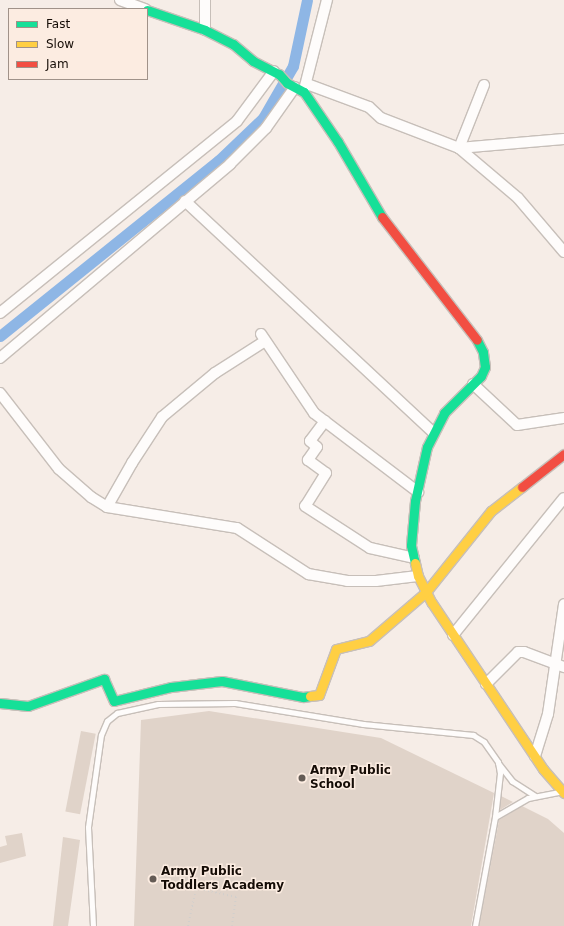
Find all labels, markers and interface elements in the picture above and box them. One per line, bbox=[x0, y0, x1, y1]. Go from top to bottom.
legend bbox=[8, 8, 148, 80]
text: Fast bbox=[46, 17, 70, 31]
text: Slow bbox=[46, 37, 74, 51]
text: Jam bbox=[46, 57, 69, 71]
place label: Army Public School bbox=[310, 764, 391, 792]
marker: Army Public School bbox=[297, 773, 307, 783]
place label: Army Public Toddlers Academy bbox=[161, 865, 284, 893]
marker: Army Public Toddlers Academy bbox=[148, 874, 158, 884]

